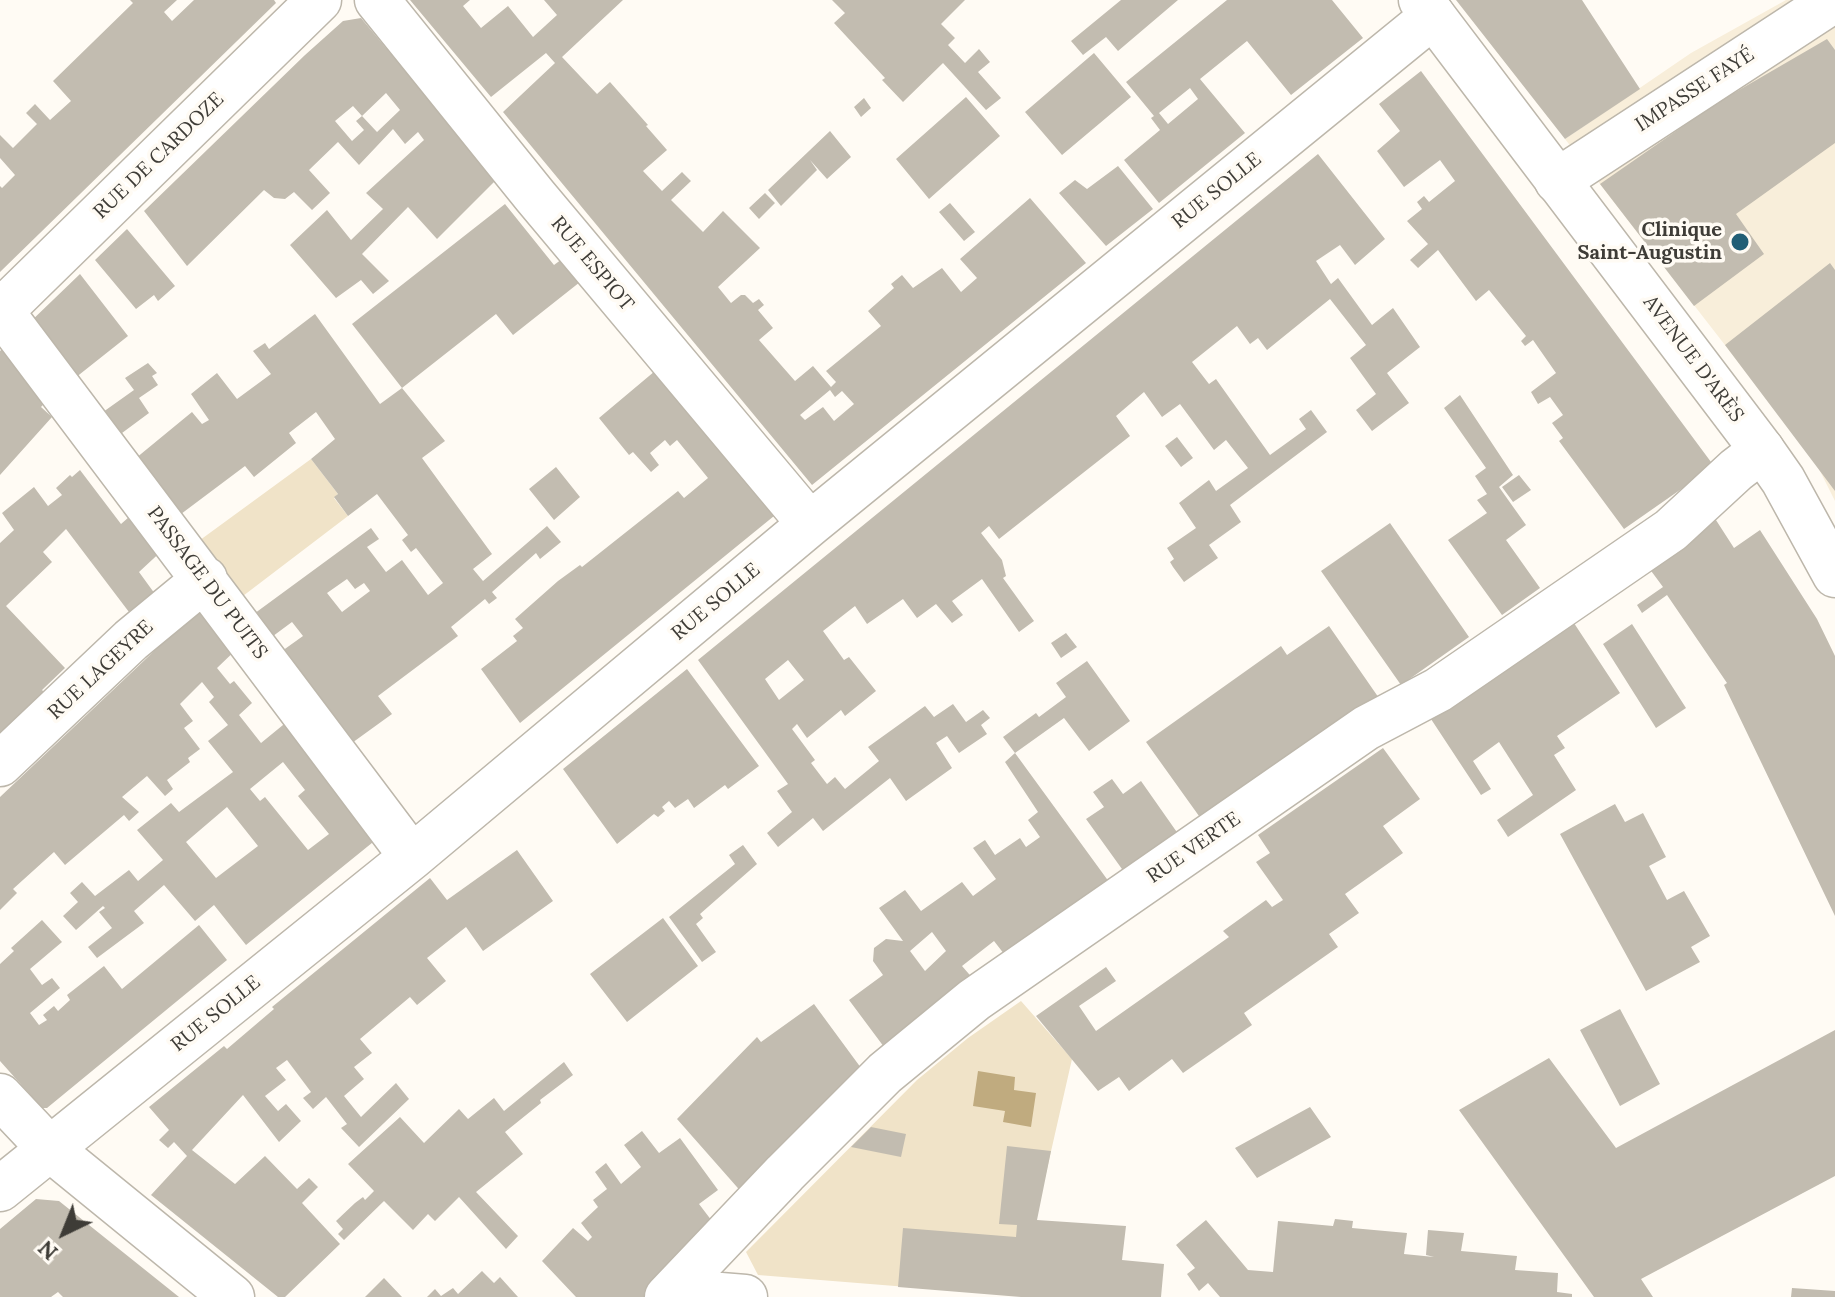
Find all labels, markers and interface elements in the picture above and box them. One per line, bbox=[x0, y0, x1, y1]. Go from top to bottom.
street label: IMPASSE FAYÉ bbox=[1631, 43, 1759, 137]
street label: RUE DE CARDOZE bbox=[89, 88, 229, 224]
street label: RUE SOLLE bbox=[1168, 148, 1266, 234]
street label: RUE ESPIOT bbox=[546, 212, 638, 316]
place label: Clinique Saint-Augustin bbox=[1578, 218, 1722, 265]
marker: Clinique Saint-Augustin bbox=[1729, 231, 1751, 253]
street label: AVENUE D'ARÈS bbox=[1638, 291, 1748, 427]
street label: PASSAGE DU PUITS bbox=[142, 502, 272, 664]
street label: RUE SOLLE bbox=[667, 558, 765, 646]
street label: RUE LAGEYRE bbox=[44, 615, 158, 725]
street label: RUE VERTE bbox=[1143, 807, 1245, 889]
street label: RUE SOLLE bbox=[167, 971, 265, 1057]
north arrow bbox=[24, 1193, 104, 1273]
text: N bbox=[32, 1235, 63, 1267]

